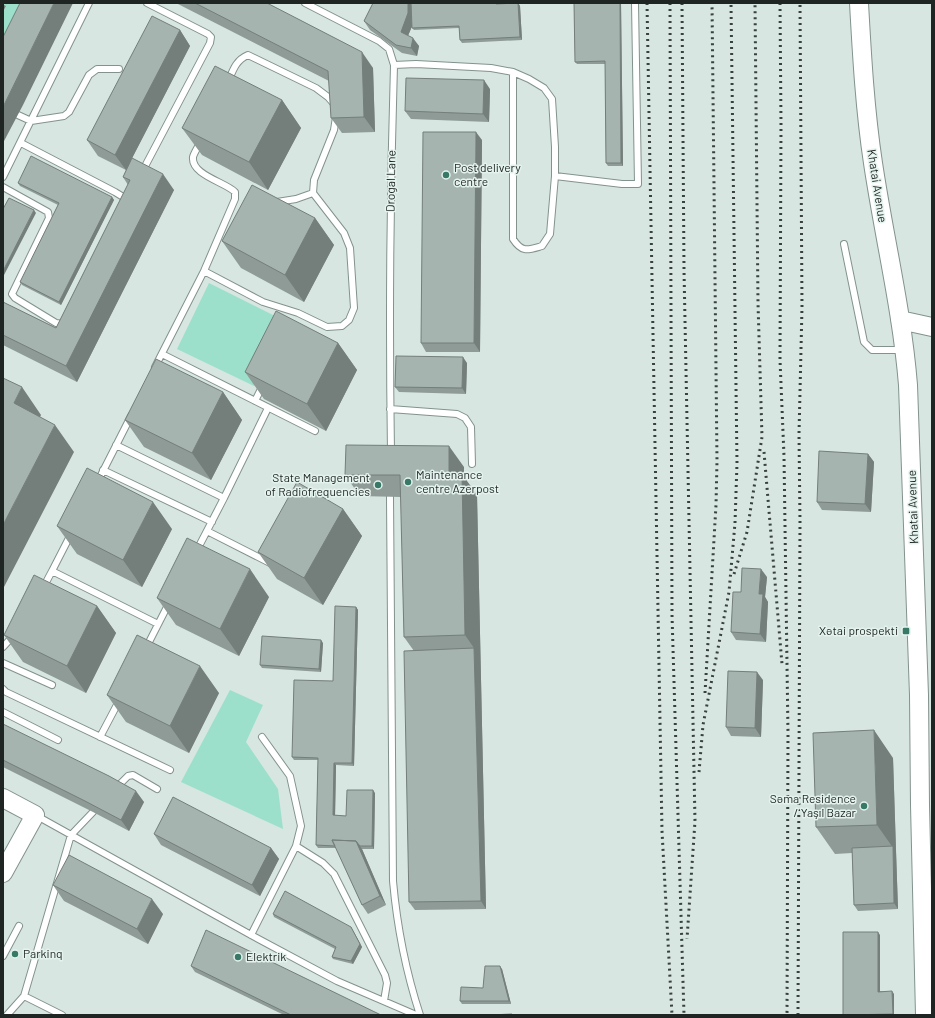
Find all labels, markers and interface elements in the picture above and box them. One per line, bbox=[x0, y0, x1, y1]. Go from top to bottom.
street label: Khatai Avenue bbox=[865, 148, 891, 223]
street label: Drogal Lane bbox=[382, 150, 398, 212]
place label: Post delivery centre bbox=[454, 160, 521, 188]
marker: Post delivery centre bbox=[441, 170, 451, 180]
place label: Maintenance centre Azerpost bbox=[416, 467, 499, 495]
place label: State Management of Radiofrequencies bbox=[265, 470, 370, 498]
street label: Khatai Avenue bbox=[904, 470, 920, 544]
marker: Maintenance centre Azerpost bbox=[403, 477, 413, 487]
marker: State Management of Radiofrequencies bbox=[373, 480, 383, 490]
place label: Xətai prospekti bbox=[819, 623, 898, 637]
marker: Xətai prospekti bbox=[901, 626, 911, 636]
place label: Səma Residence / Yaşıl Bazar bbox=[770, 791, 857, 819]
marker: Səma Residence / Yaşıl Bazar bbox=[859, 801, 869, 811]
place label: Parkinq bbox=[23, 946, 63, 960]
marker: Parkinq bbox=[10, 949, 20, 959]
place label: Elektrik bbox=[246, 949, 286, 963]
marker: Elektrik bbox=[233, 952, 243, 962]

